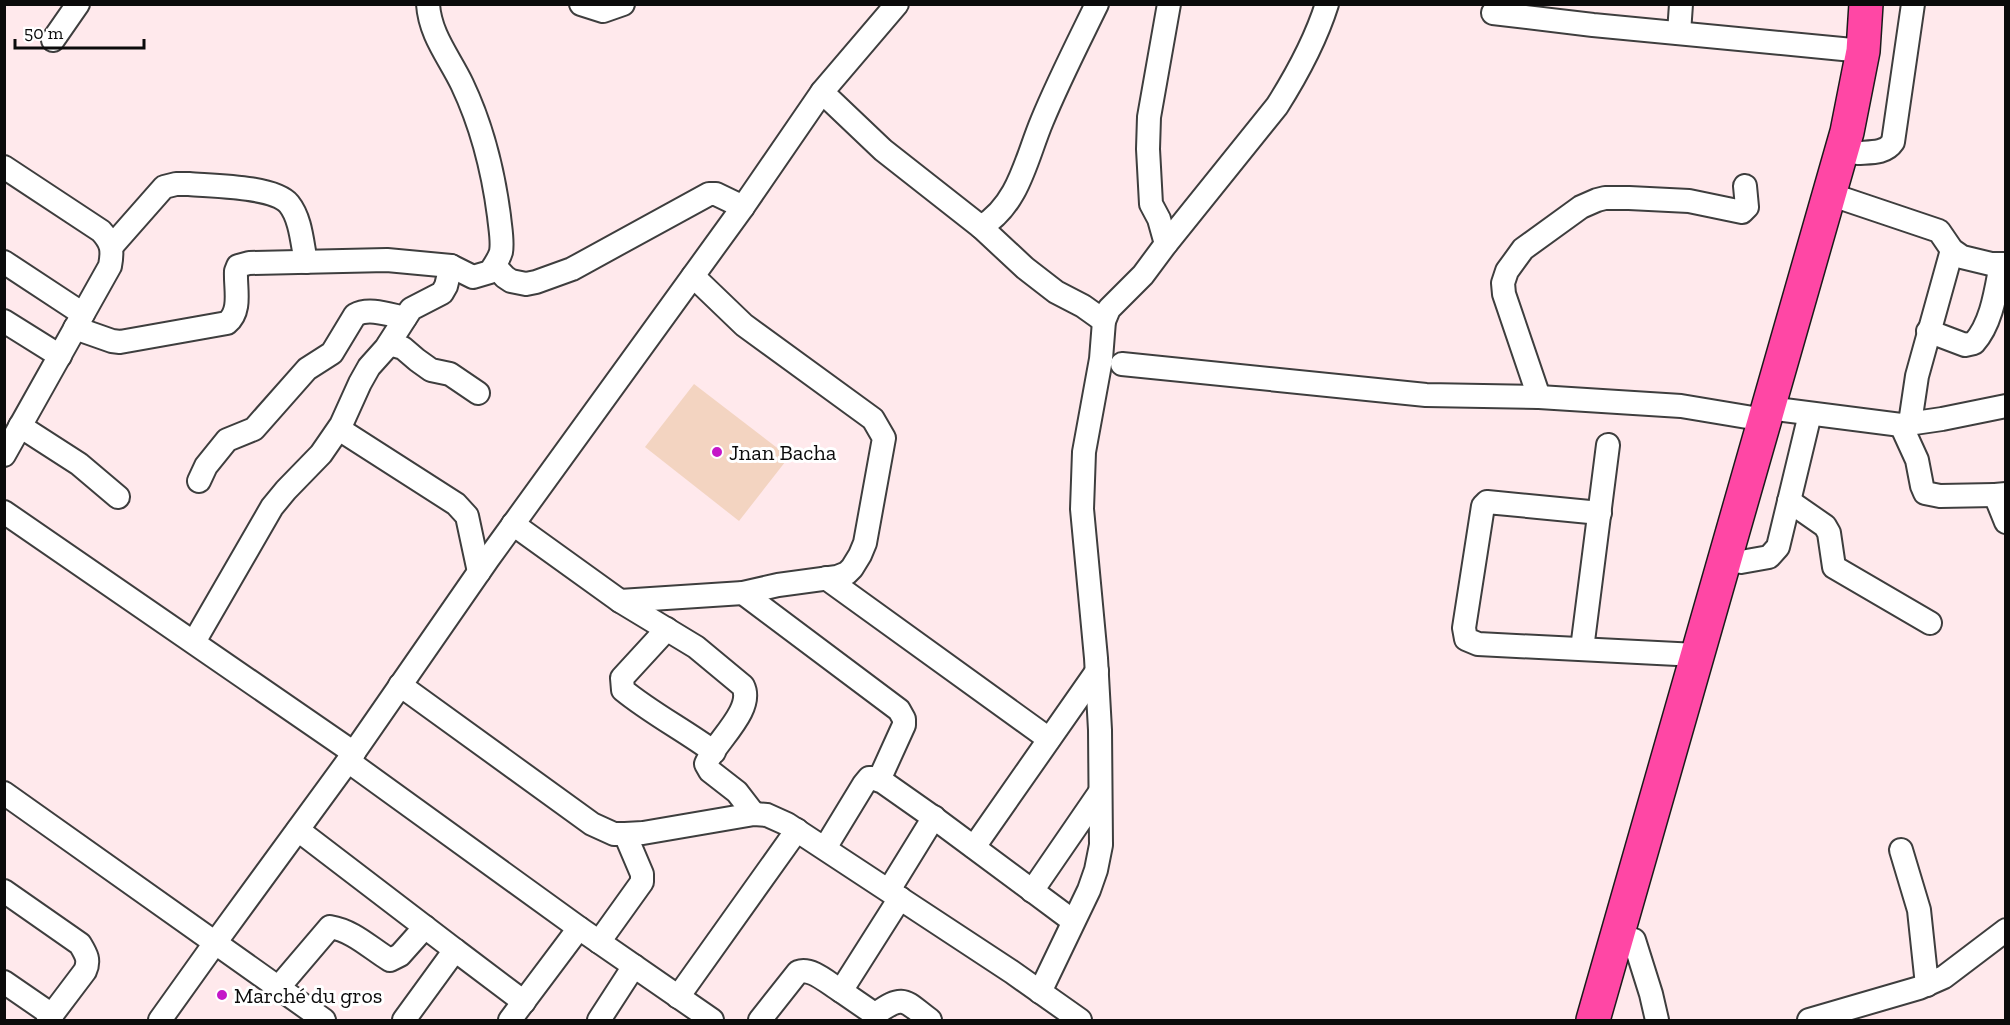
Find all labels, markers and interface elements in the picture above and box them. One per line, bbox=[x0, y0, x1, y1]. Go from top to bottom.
scale bar bbox=[15, 12, 144, 50]
text: 50 m bbox=[24, 22, 64, 44]
place label: Jnan Bacha bbox=[729, 439, 837, 466]
marker: Jnan Bacha bbox=[710, 445, 724, 459]
place label: Marché du gros bbox=[234, 982, 383, 1009]
marker: Marché du gros bbox=[215, 988, 229, 1002]

